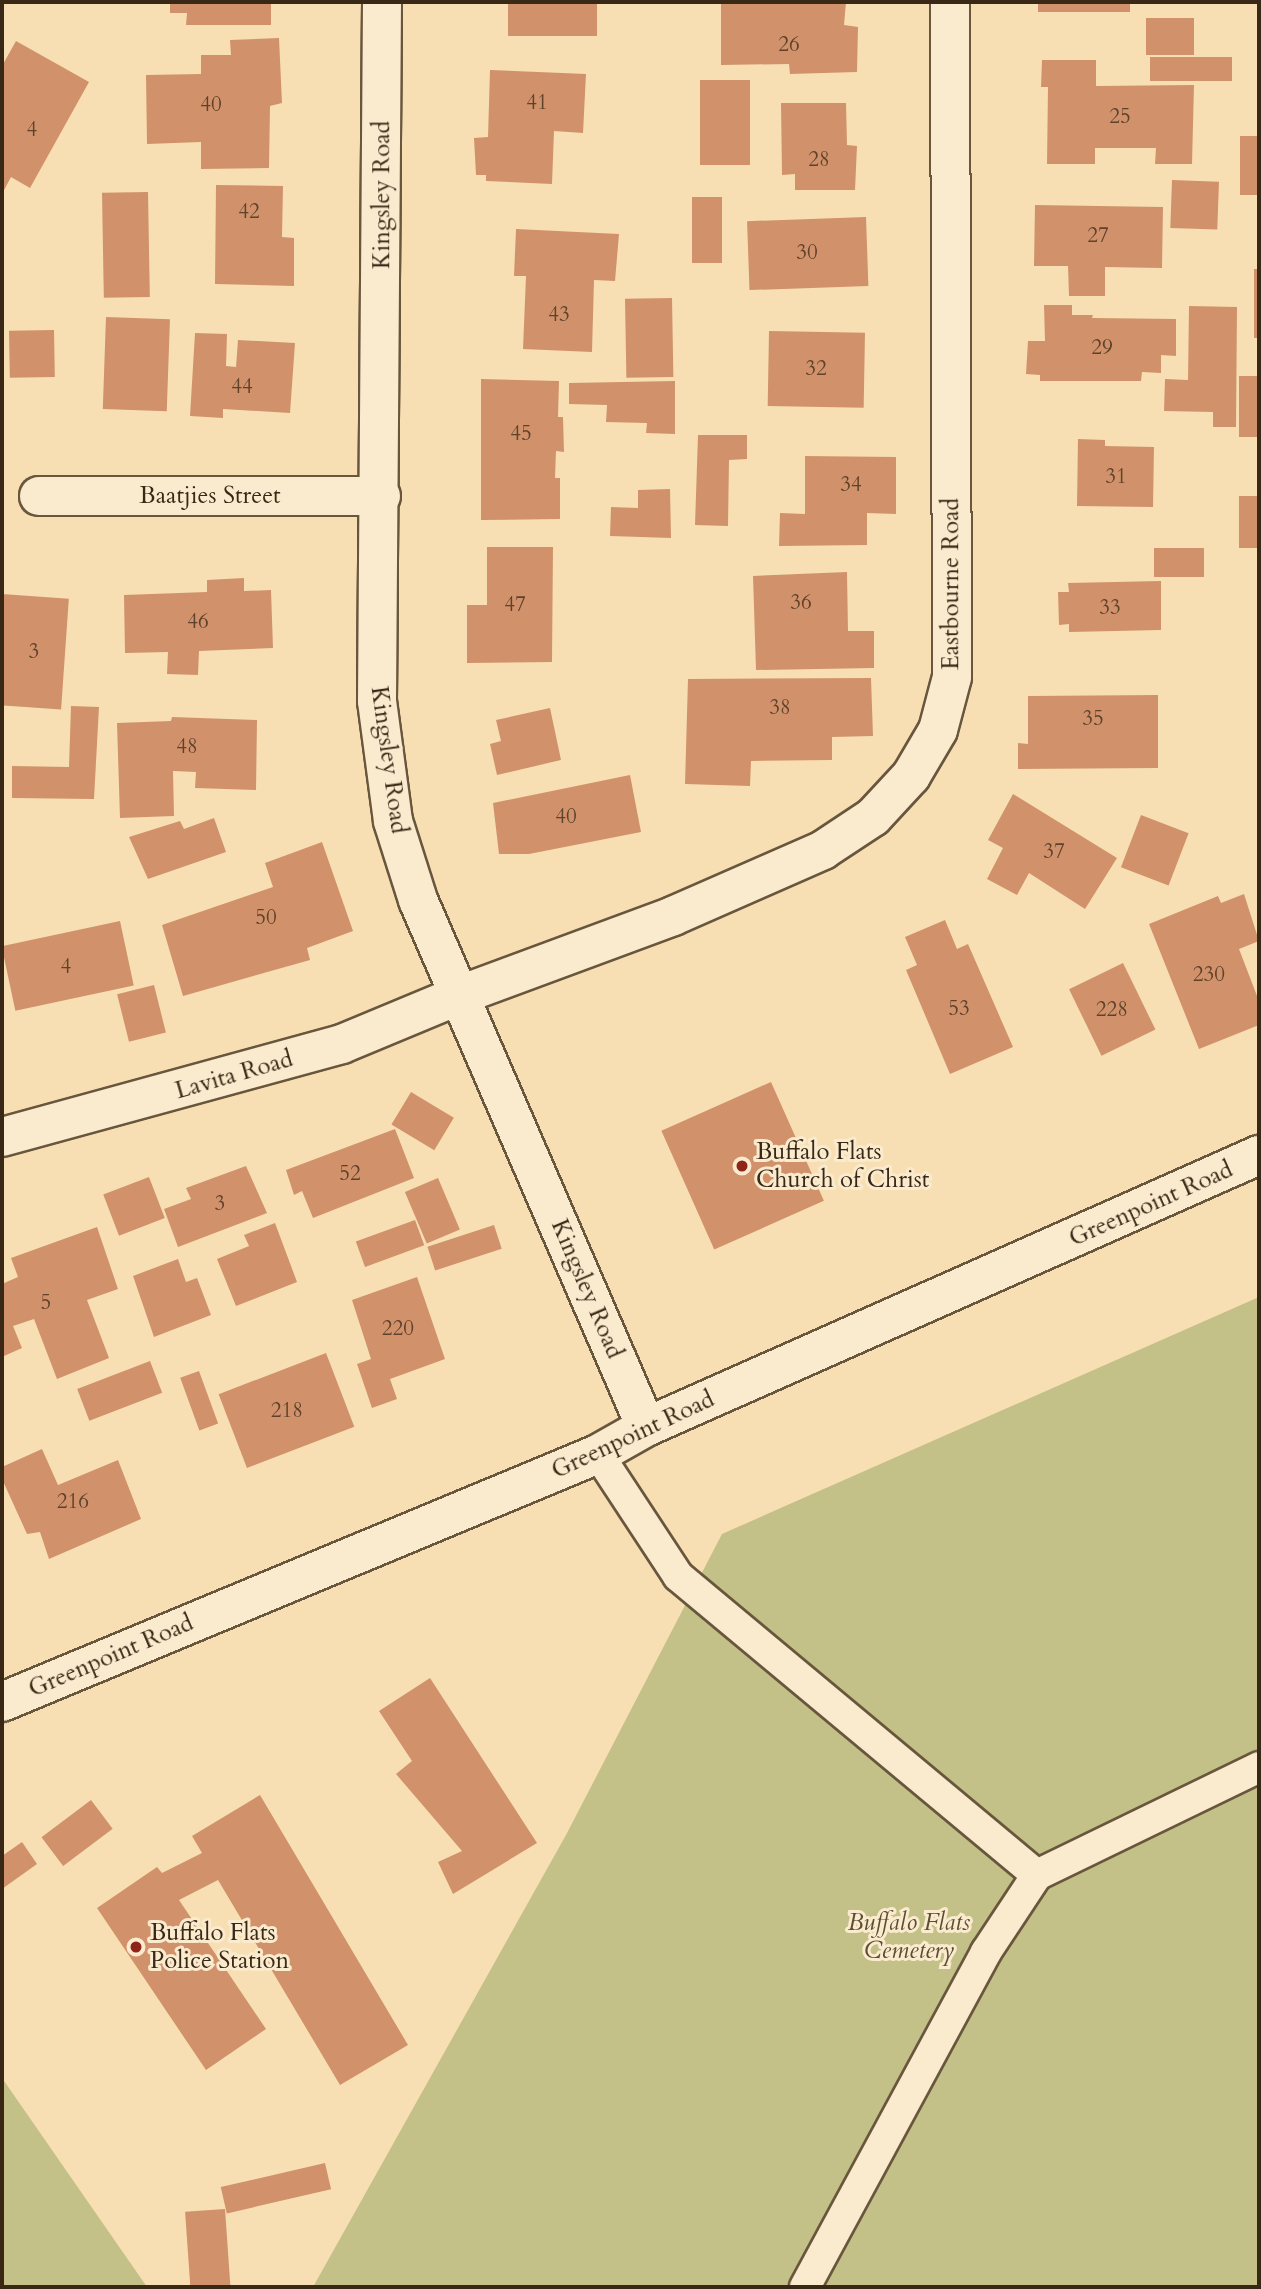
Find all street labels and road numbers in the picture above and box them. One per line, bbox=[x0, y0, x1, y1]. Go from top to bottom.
street label: Kingsley Road bbox=[368, 121, 396, 269]
street label: Baatjies Street bbox=[139, 482, 281, 510]
street label: Eastbourne Road bbox=[937, 498, 965, 670]
street label: Kingsley Road bbox=[364, 684, 414, 836]
street label: Lavita Road bbox=[172, 1044, 296, 1106]
street label: Greenpoint Road bbox=[1065, 1155, 1237, 1253]
street label: Kingsley Road bbox=[545, 1215, 629, 1363]
street label: Greenpoint Road bbox=[547, 1385, 719, 1485]
street label: Greenpoint Road bbox=[24, 1608, 198, 1704]

